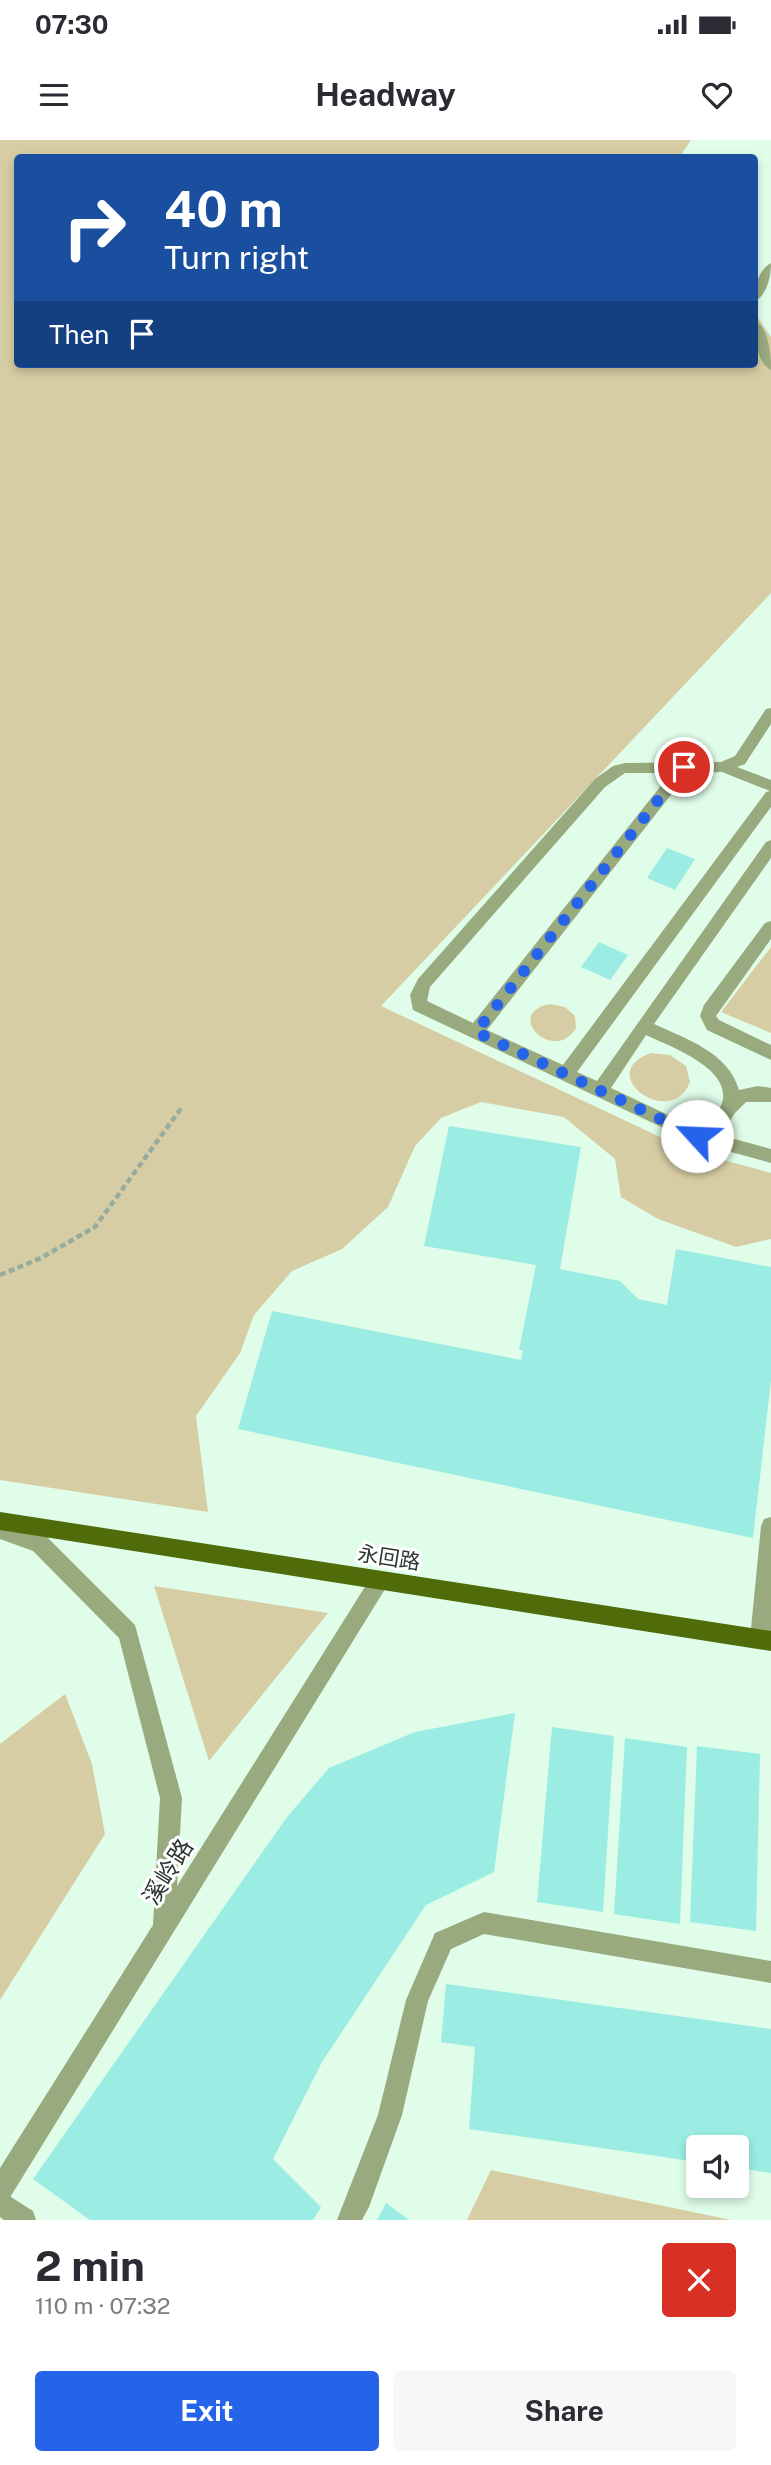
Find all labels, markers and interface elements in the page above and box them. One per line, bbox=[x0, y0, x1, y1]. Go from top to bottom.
text: 07:30 bbox=[35, 9, 109, 40]
icon: menu bbox=[35, 76, 73, 114]
text: Headway bbox=[315, 76, 456, 113]
icon: heart bbox=[698, 76, 736, 114]
text: 40 m bbox=[164, 180, 283, 238]
icon: right bbox=[49, 182, 140, 273]
text: Turn right bbox=[164, 239, 309, 276]
icon: arrive bbox=[123, 315, 161, 353]
text: Then bbox=[49, 319, 109, 350]
pin bbox=[654, 737, 714, 797]
icon: arrive bbox=[665, 748, 703, 786]
position arrow bbox=[660, 1099, 734, 1173]
street label: 永回路 bbox=[356, 1540, 422, 1575]
street label: 溪岭路 bbox=[136, 1834, 198, 1909]
map controls bbox=[686, 2135, 749, 2198]
button: sound bbox=[686, 2135, 749, 2198]
text: 2 min bbox=[35, 2241, 145, 2290]
button: close bbox=[662, 2243, 736, 2317]
text: 110 m · 07:32 bbox=[35, 2292, 170, 2319]
button: Exit bbox=[35, 2371, 379, 2451]
button: Share bbox=[393, 2371, 736, 2451]

